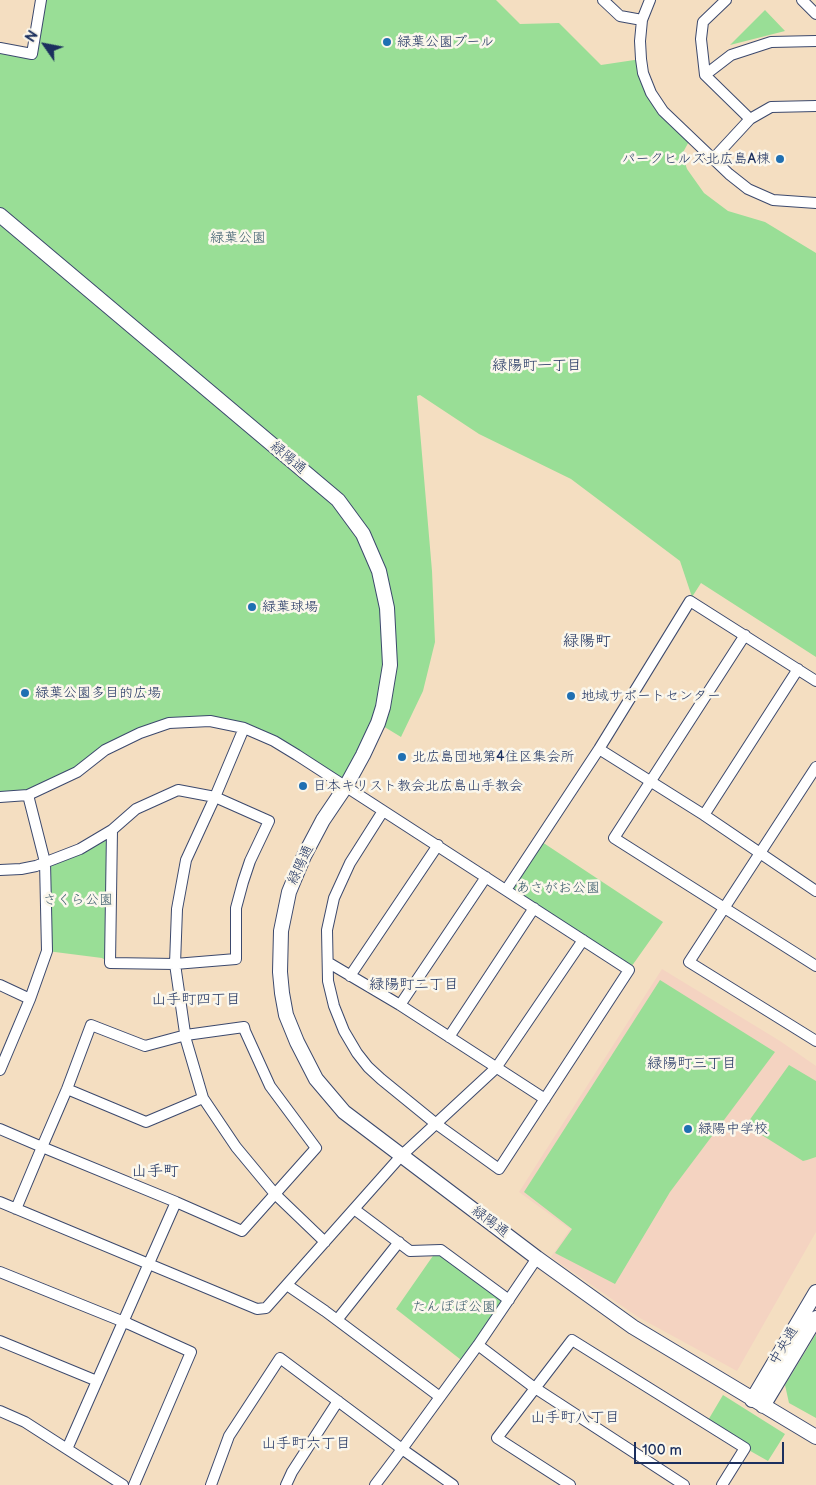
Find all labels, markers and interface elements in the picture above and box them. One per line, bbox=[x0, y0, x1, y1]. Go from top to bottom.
north arrow bbox=[20, 20, 70, 70]
text: N bbox=[22, 28, 42, 46]
place label: 緑葉公園プール bbox=[397, 34, 494, 50]
marker: 緑葉公園プール bbox=[381, 36, 393, 48]
place label: パークヒルズ北広島A棟 bbox=[621, 151, 770, 167]
marker: パークヒルズ北広島A棟 bbox=[774, 153, 786, 165]
park label: 緑葉公園 bbox=[210, 230, 266, 246]
district label: 緑陽町一丁目 bbox=[492, 357, 582, 375]
street label: 緑陽通 bbox=[267, 438, 309, 478]
place label: 緑葉球場 bbox=[262, 599, 318, 615]
marker: 緑葉球場 bbox=[246, 601, 258, 613]
district label: 緑陽町 bbox=[563, 632, 611, 652]
place label: 緑葉公園多目的広場 bbox=[35, 685, 161, 701]
marker: 緑葉公園多目的広場 bbox=[19, 687, 31, 699]
place label: 地域サポートセンター bbox=[581, 688, 721, 704]
marker: 地域サポートセンター bbox=[565, 690, 577, 702]
place label: 北広島団地第4住区集会所 bbox=[412, 749, 575, 765]
marker: 北広島団地第4住区集会所 bbox=[396, 751, 408, 763]
place label: 日本キリスト教会北広島山手教会 bbox=[313, 778, 523, 794]
marker: 日本キリスト教会北広島山手教会 bbox=[297, 780, 309, 792]
street label: 緑陽通 bbox=[285, 842, 317, 888]
park label: あさがお公園 bbox=[516, 880, 600, 896]
park label: さくら公園 bbox=[43, 892, 113, 908]
district label: 緑陽町二丁目 bbox=[369, 976, 459, 994]
district label: 山手町四丁目 bbox=[151, 991, 241, 1009]
district label: 緑陽町三丁目 bbox=[647, 1055, 737, 1073]
place label: 緑陽中学校 bbox=[698, 1121, 768, 1137]
marker: 緑陽中学校 bbox=[682, 1123, 694, 1135]
district label: 山手町 bbox=[131, 1162, 179, 1182]
street label: 緑陽通 bbox=[468, 1203, 512, 1241]
park label: たんぽぽ公園 bbox=[412, 1299, 496, 1315]
street label: 中央通 bbox=[766, 1324, 802, 1368]
district label: 山手町八丁目 bbox=[530, 1409, 620, 1427]
scale bar bbox=[636, 1432, 786, 1464]
district label: 山手町六丁目 bbox=[261, 1435, 351, 1453]
text: 100 m bbox=[642, 1441, 682, 1460]

